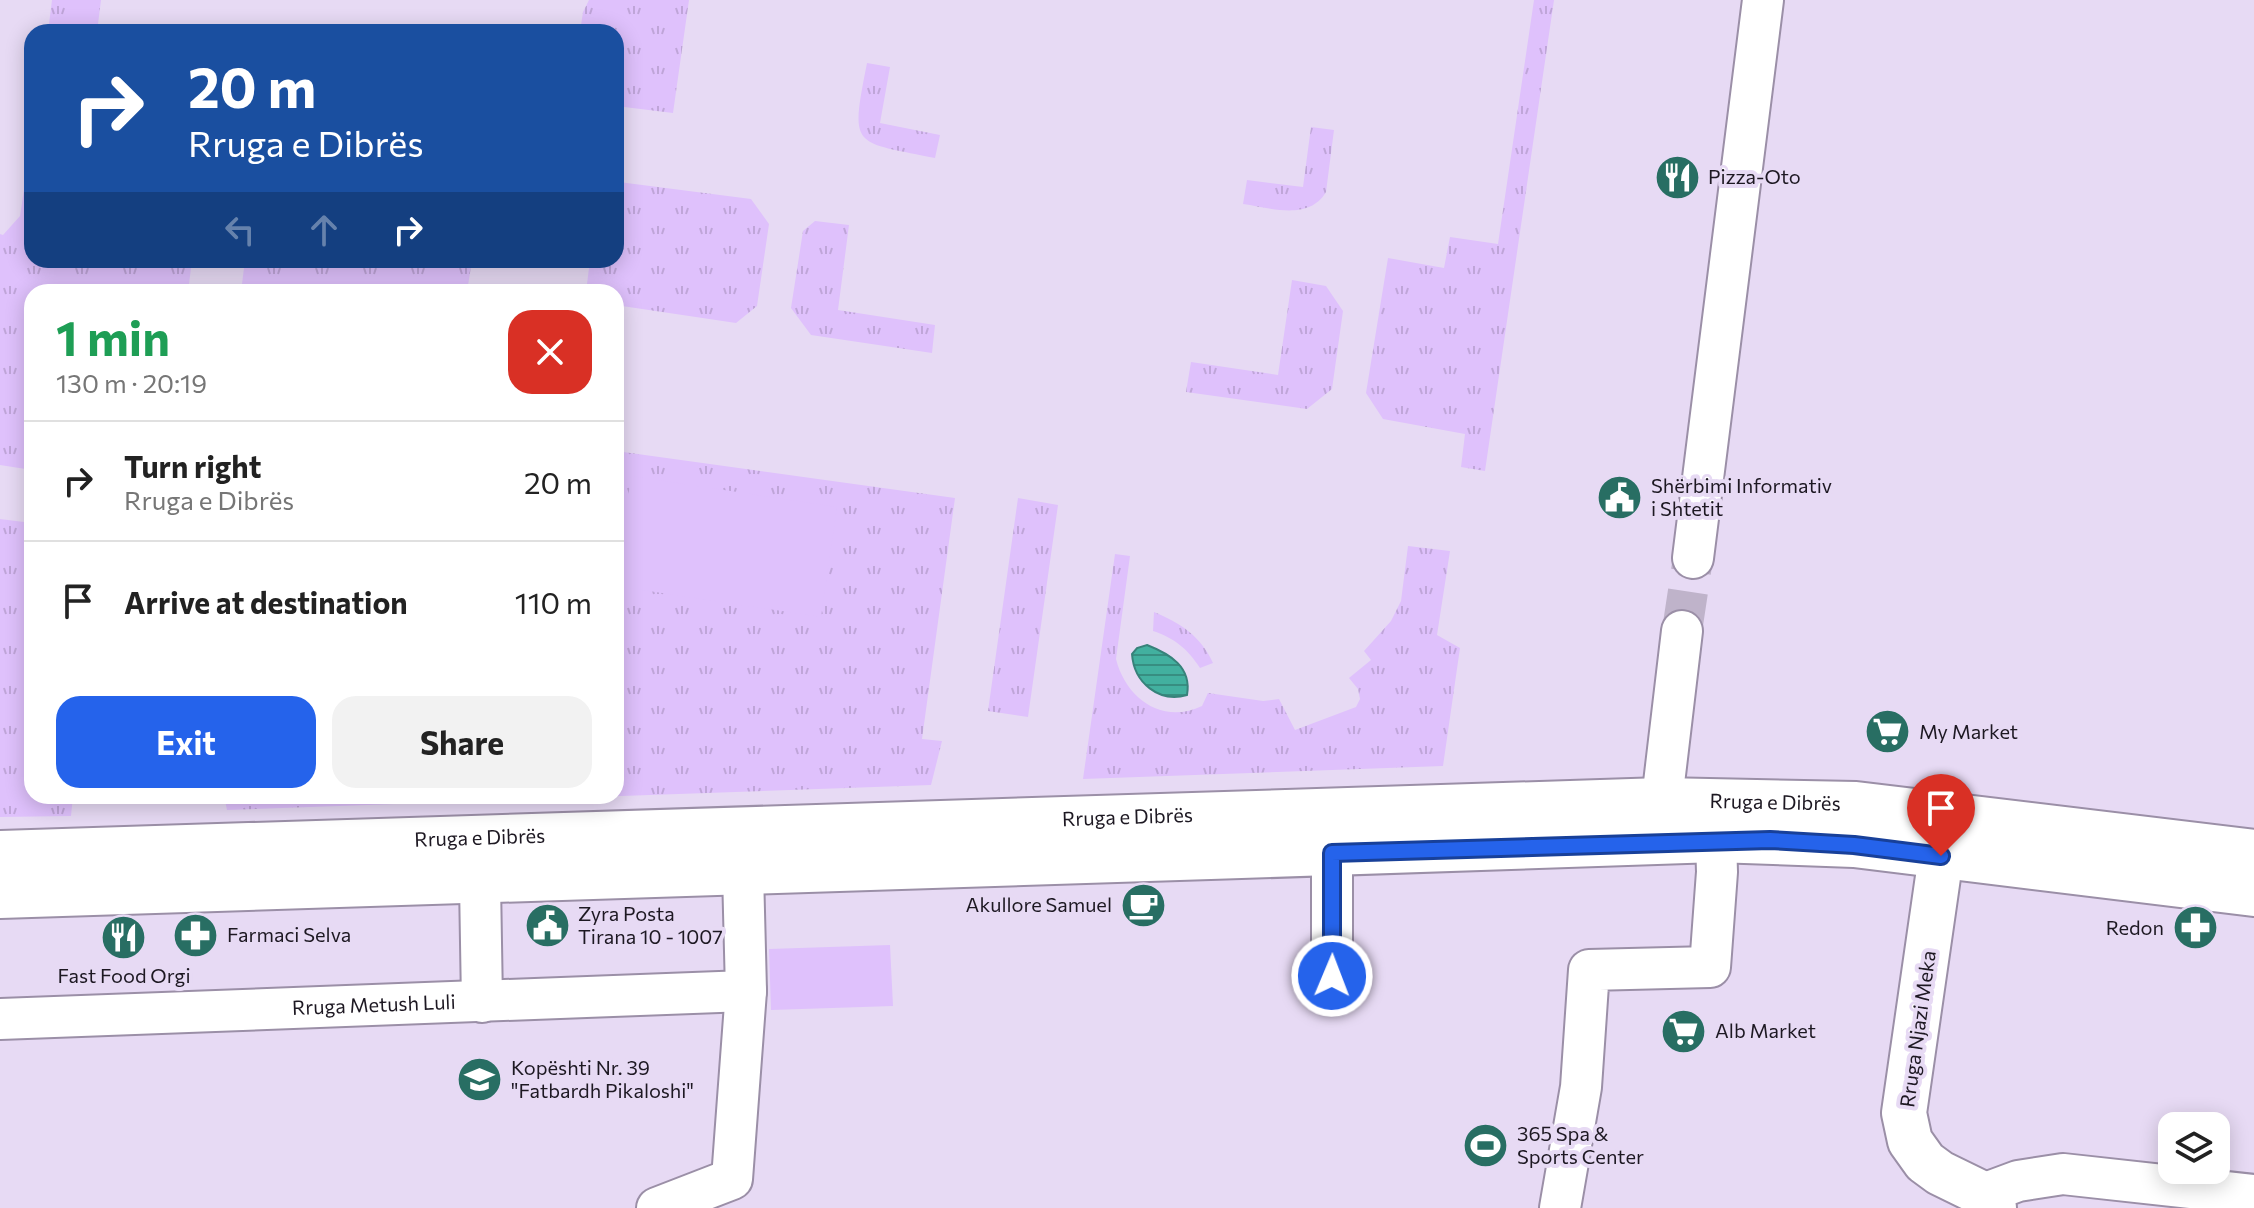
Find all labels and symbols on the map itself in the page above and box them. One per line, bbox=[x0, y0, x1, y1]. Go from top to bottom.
restaurant icon: Pizza-Oto bbox=[1653, 153, 1701, 201]
place label: Pizza-Oto bbox=[1708, 164, 1801, 188]
place label: Shërbimi Informativ i Shtetit bbox=[1651, 473, 1832, 520]
public building icon: Shërbimi Informativ i Shtetit bbox=[1596, 474, 1644, 522]
supermarket icon: My Market bbox=[1864, 708, 1912, 756]
place label: My Market bbox=[1919, 719, 2018, 743]
pin bbox=[1907, 774, 1975, 856]
street label: Rruga e Dibrës bbox=[1709, 788, 1841, 815]
street label: Rruga e Dibrës bbox=[1062, 802, 1193, 830]
street label: Rruga e Dibrës bbox=[414, 823, 546, 851]
cafe icon: Akullore Samuel bbox=[1119, 881, 1167, 929]
place label: Akullore Samuel bbox=[966, 892, 1112, 916]
place label: Zyra Posta Tirana 10 - 1007 bbox=[578, 901, 723, 948]
public building icon: Zyra Posta Tirana 10 - 1007 bbox=[523, 902, 571, 950]
pharmacy icon: Redon bbox=[2171, 904, 2219, 952]
pharmacy icon: Farmaci Selva bbox=[172, 911, 220, 959]
restaurant icon: Fast Food Orgi bbox=[100, 913, 148, 961]
place label: Redon bbox=[2106, 915, 2164, 939]
place label: Farmaci Selva bbox=[227, 922, 351, 946]
position arrow bbox=[1290, 934, 1374, 1018]
street label: Rruga Njazi Meka bbox=[1894, 949, 1940, 1109]
place label: Fast Food Orgi bbox=[57, 963, 191, 987]
street label: Rruga Metush Luli bbox=[291, 989, 456, 1019]
supermarket icon: Alb Market bbox=[1660, 1007, 1708, 1055]
place label: Alb Market bbox=[1715, 1018, 1816, 1042]
school or university icon: Kopështi Nr. 39 "Fatbardh Pikaloshi" bbox=[456, 1055, 504, 1103]
place label: Kopështi Nr. 39 "Fatbardh Pikaloshi" bbox=[511, 1055, 694, 1102]
sports icon: 365 Spa & Sports Center bbox=[1462, 1121, 1510, 1169]
place label: 365 Spa & Sports Center bbox=[1517, 1121, 1644, 1168]

